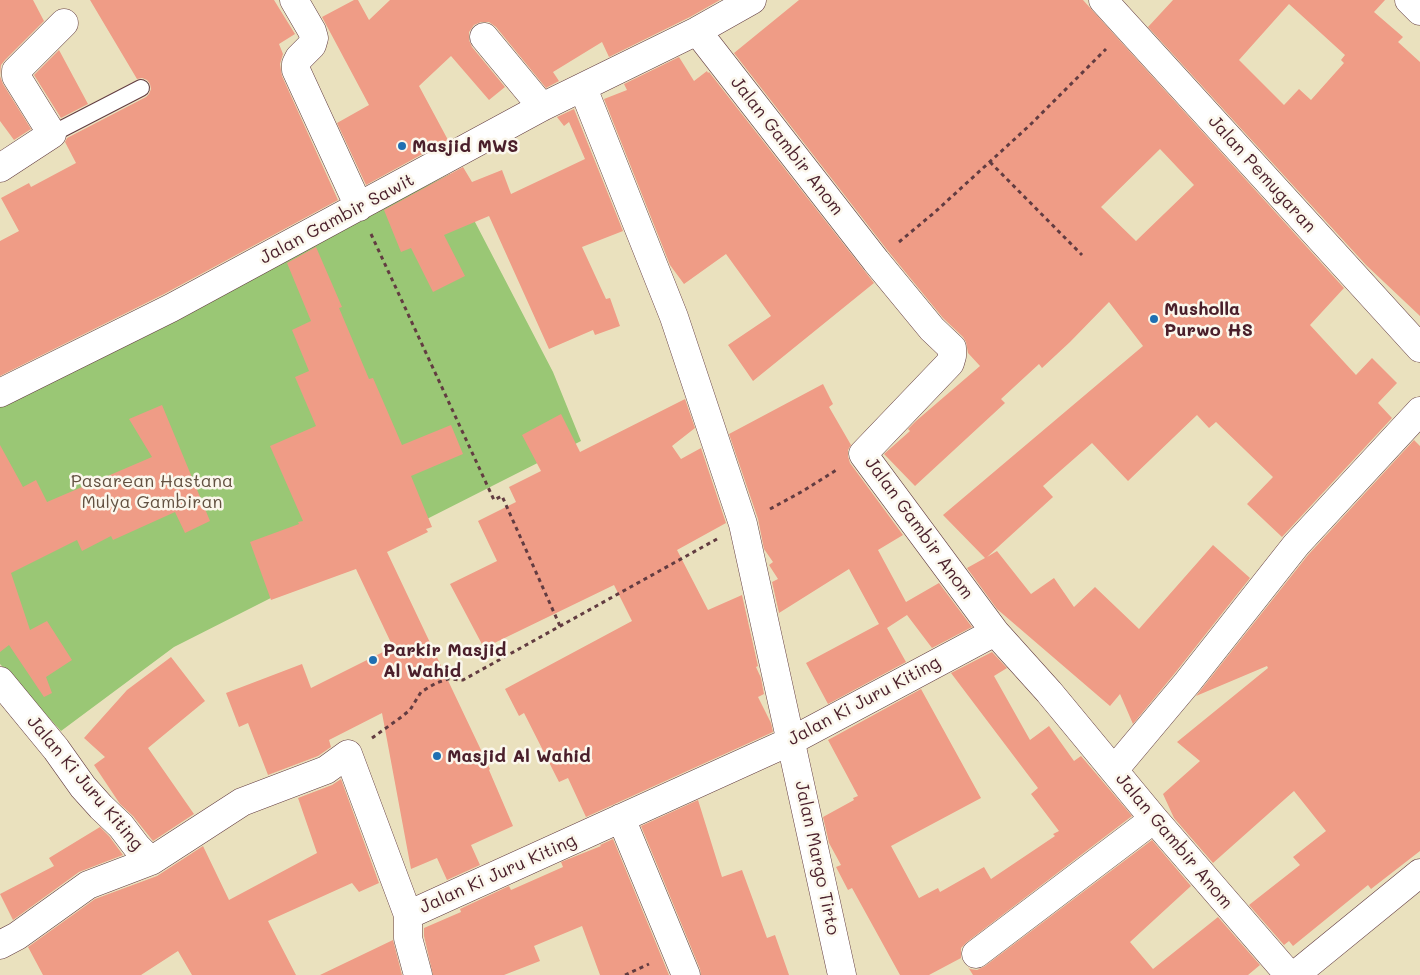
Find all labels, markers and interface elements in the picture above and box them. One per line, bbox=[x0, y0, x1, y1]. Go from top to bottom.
street label: Jalan Gambir Anom bbox=[726, 72, 848, 220]
street label: Jalan Pemugaran bbox=[1204, 111, 1320, 237]
place label: Masjid MWS bbox=[412, 135, 519, 157]
marker: Masjid MWS bbox=[396, 140, 408, 152]
street label: Jalan Gambir Sawit bbox=[256, 169, 418, 269]
place label: Musholla Purwo HS bbox=[1164, 298, 1253, 340]
marker: Musholla Purwo HS bbox=[1148, 313, 1160, 325]
street label: Jalan Gambir Anom bbox=[860, 453, 978, 603]
park label: Pasarean Hastana Mulya Gambiran bbox=[71, 470, 233, 512]
place label: Parkir Masjid Al Wahid bbox=[383, 639, 506, 682]
street label: Jalan Ki Juru Kiting bbox=[784, 652, 944, 750]
marker: Parkir Masjid Al Wahid bbox=[367, 654, 379, 666]
street label: Jalan Ki Juru Kiting bbox=[22, 711, 148, 855]
place label: Masjid Al Wahid bbox=[447, 745, 591, 767]
marker: Masjid Al Wahid bbox=[431, 750, 443, 762]
street label: Jalan Gambir Anom bbox=[1111, 769, 1237, 913]
street label: Jalan Margo Tirto bbox=[790, 779, 844, 937]
street label: Jalan Ki Juru Kiting bbox=[416, 830, 580, 918]

